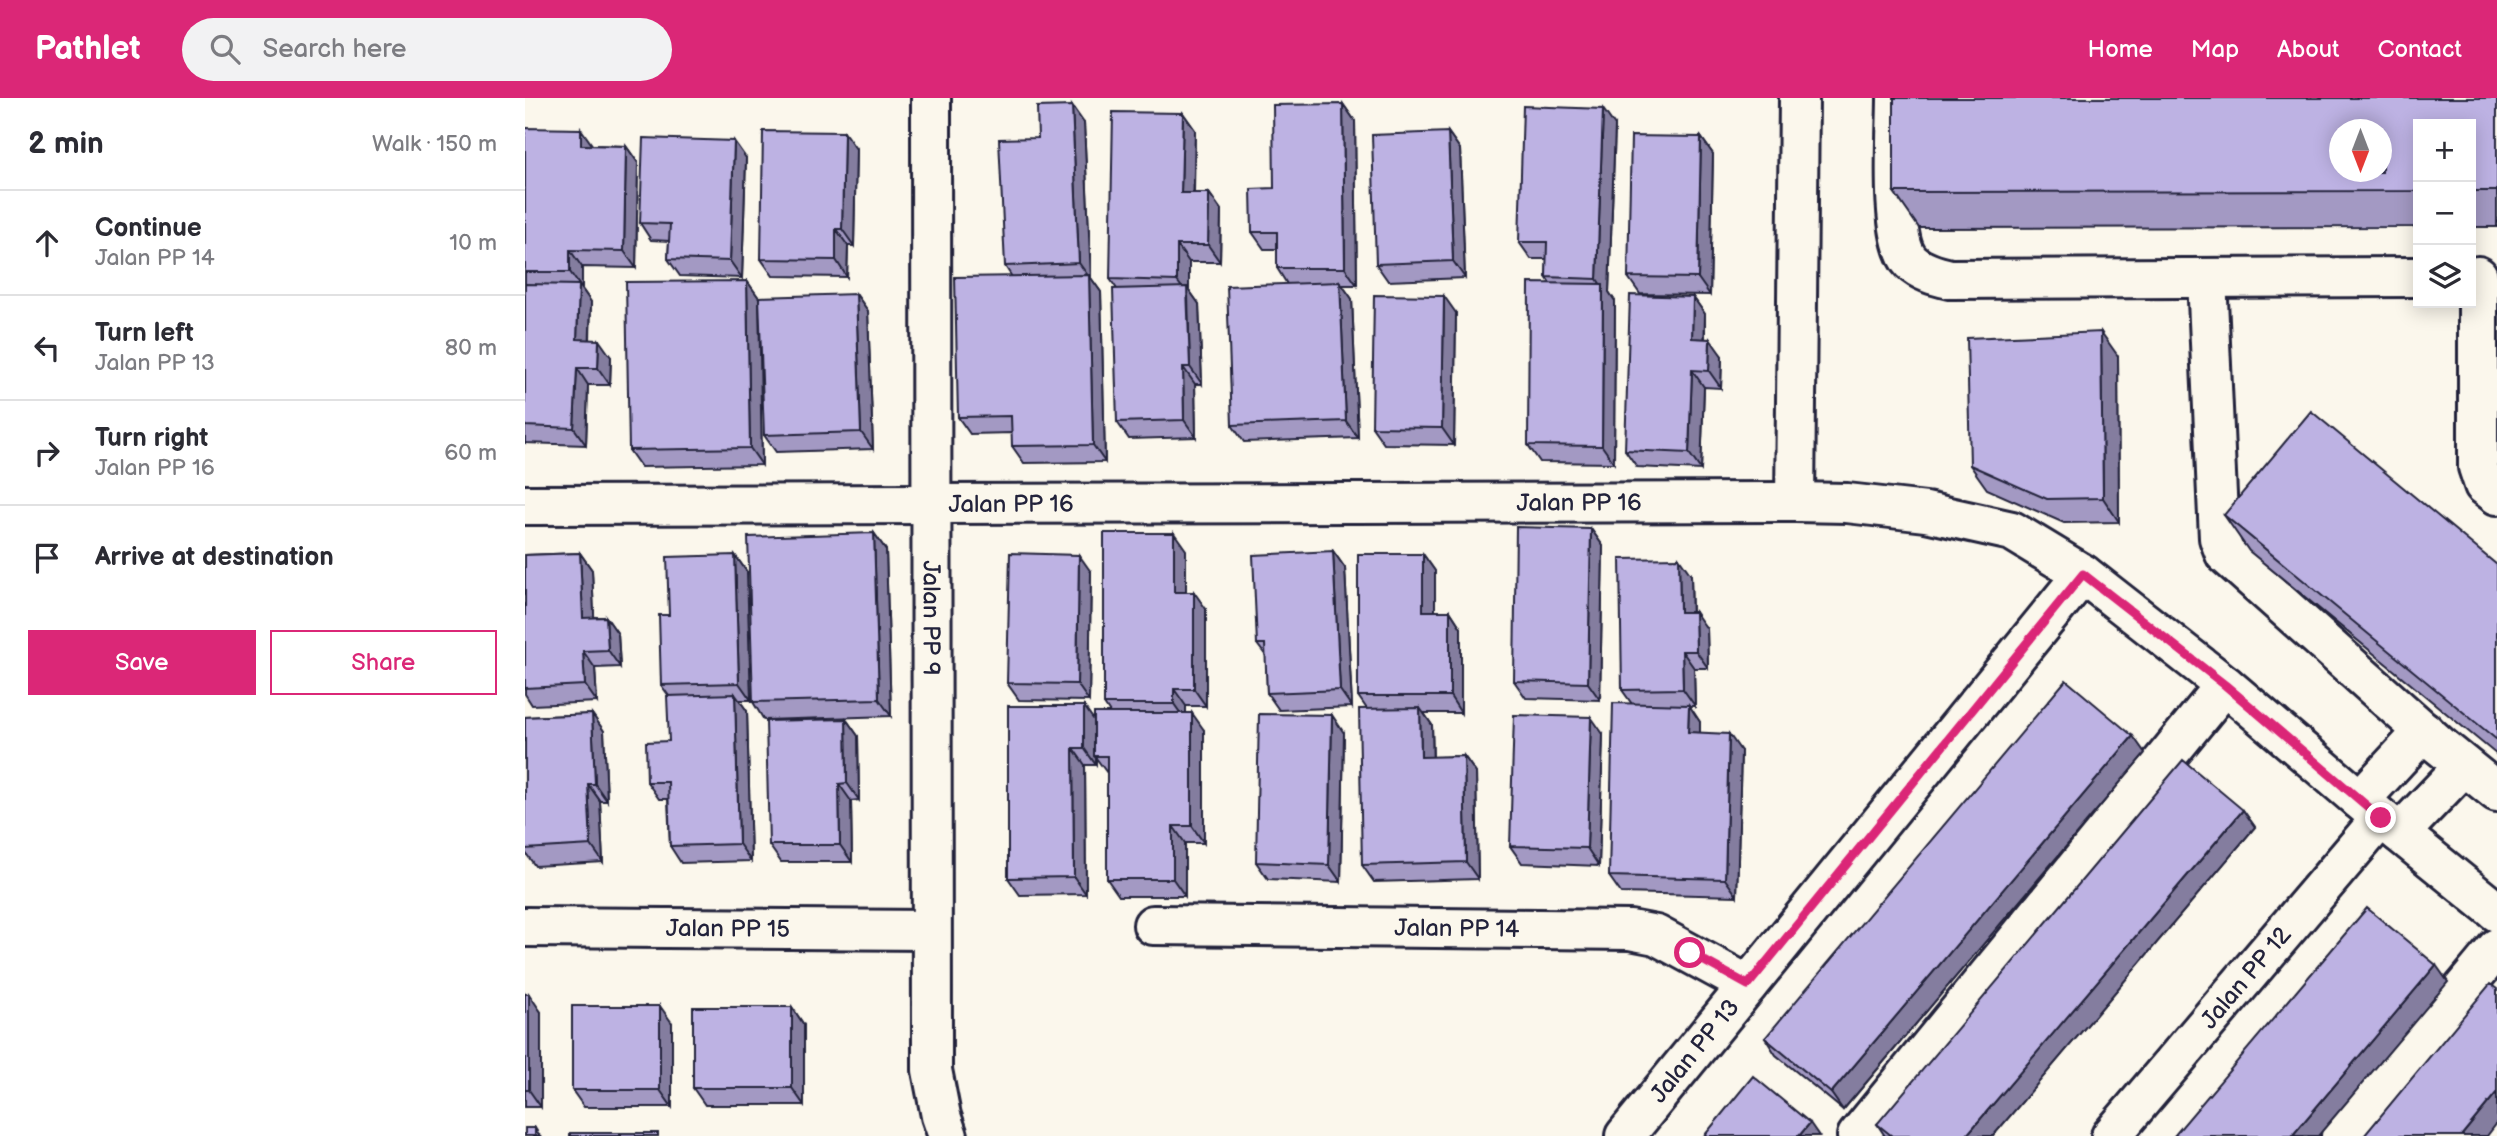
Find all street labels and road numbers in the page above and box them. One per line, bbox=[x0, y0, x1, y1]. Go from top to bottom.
street label: Jalan PP 16 bbox=[1516, 488, 1642, 517]
street label: Jalan PP 16 bbox=[948, 489, 1074, 518]
street label: Jalan PP 9 bbox=[917, 560, 946, 676]
street label: Jalan PP 14 bbox=[1394, 913, 1520, 943]
street label: Jalan PP 15 bbox=[666, 914, 790, 943]
street label: Jalan PP 12 bbox=[2194, 921, 2297, 1034]
street label: Jalan PP 13 bbox=[1644, 993, 1745, 1108]

